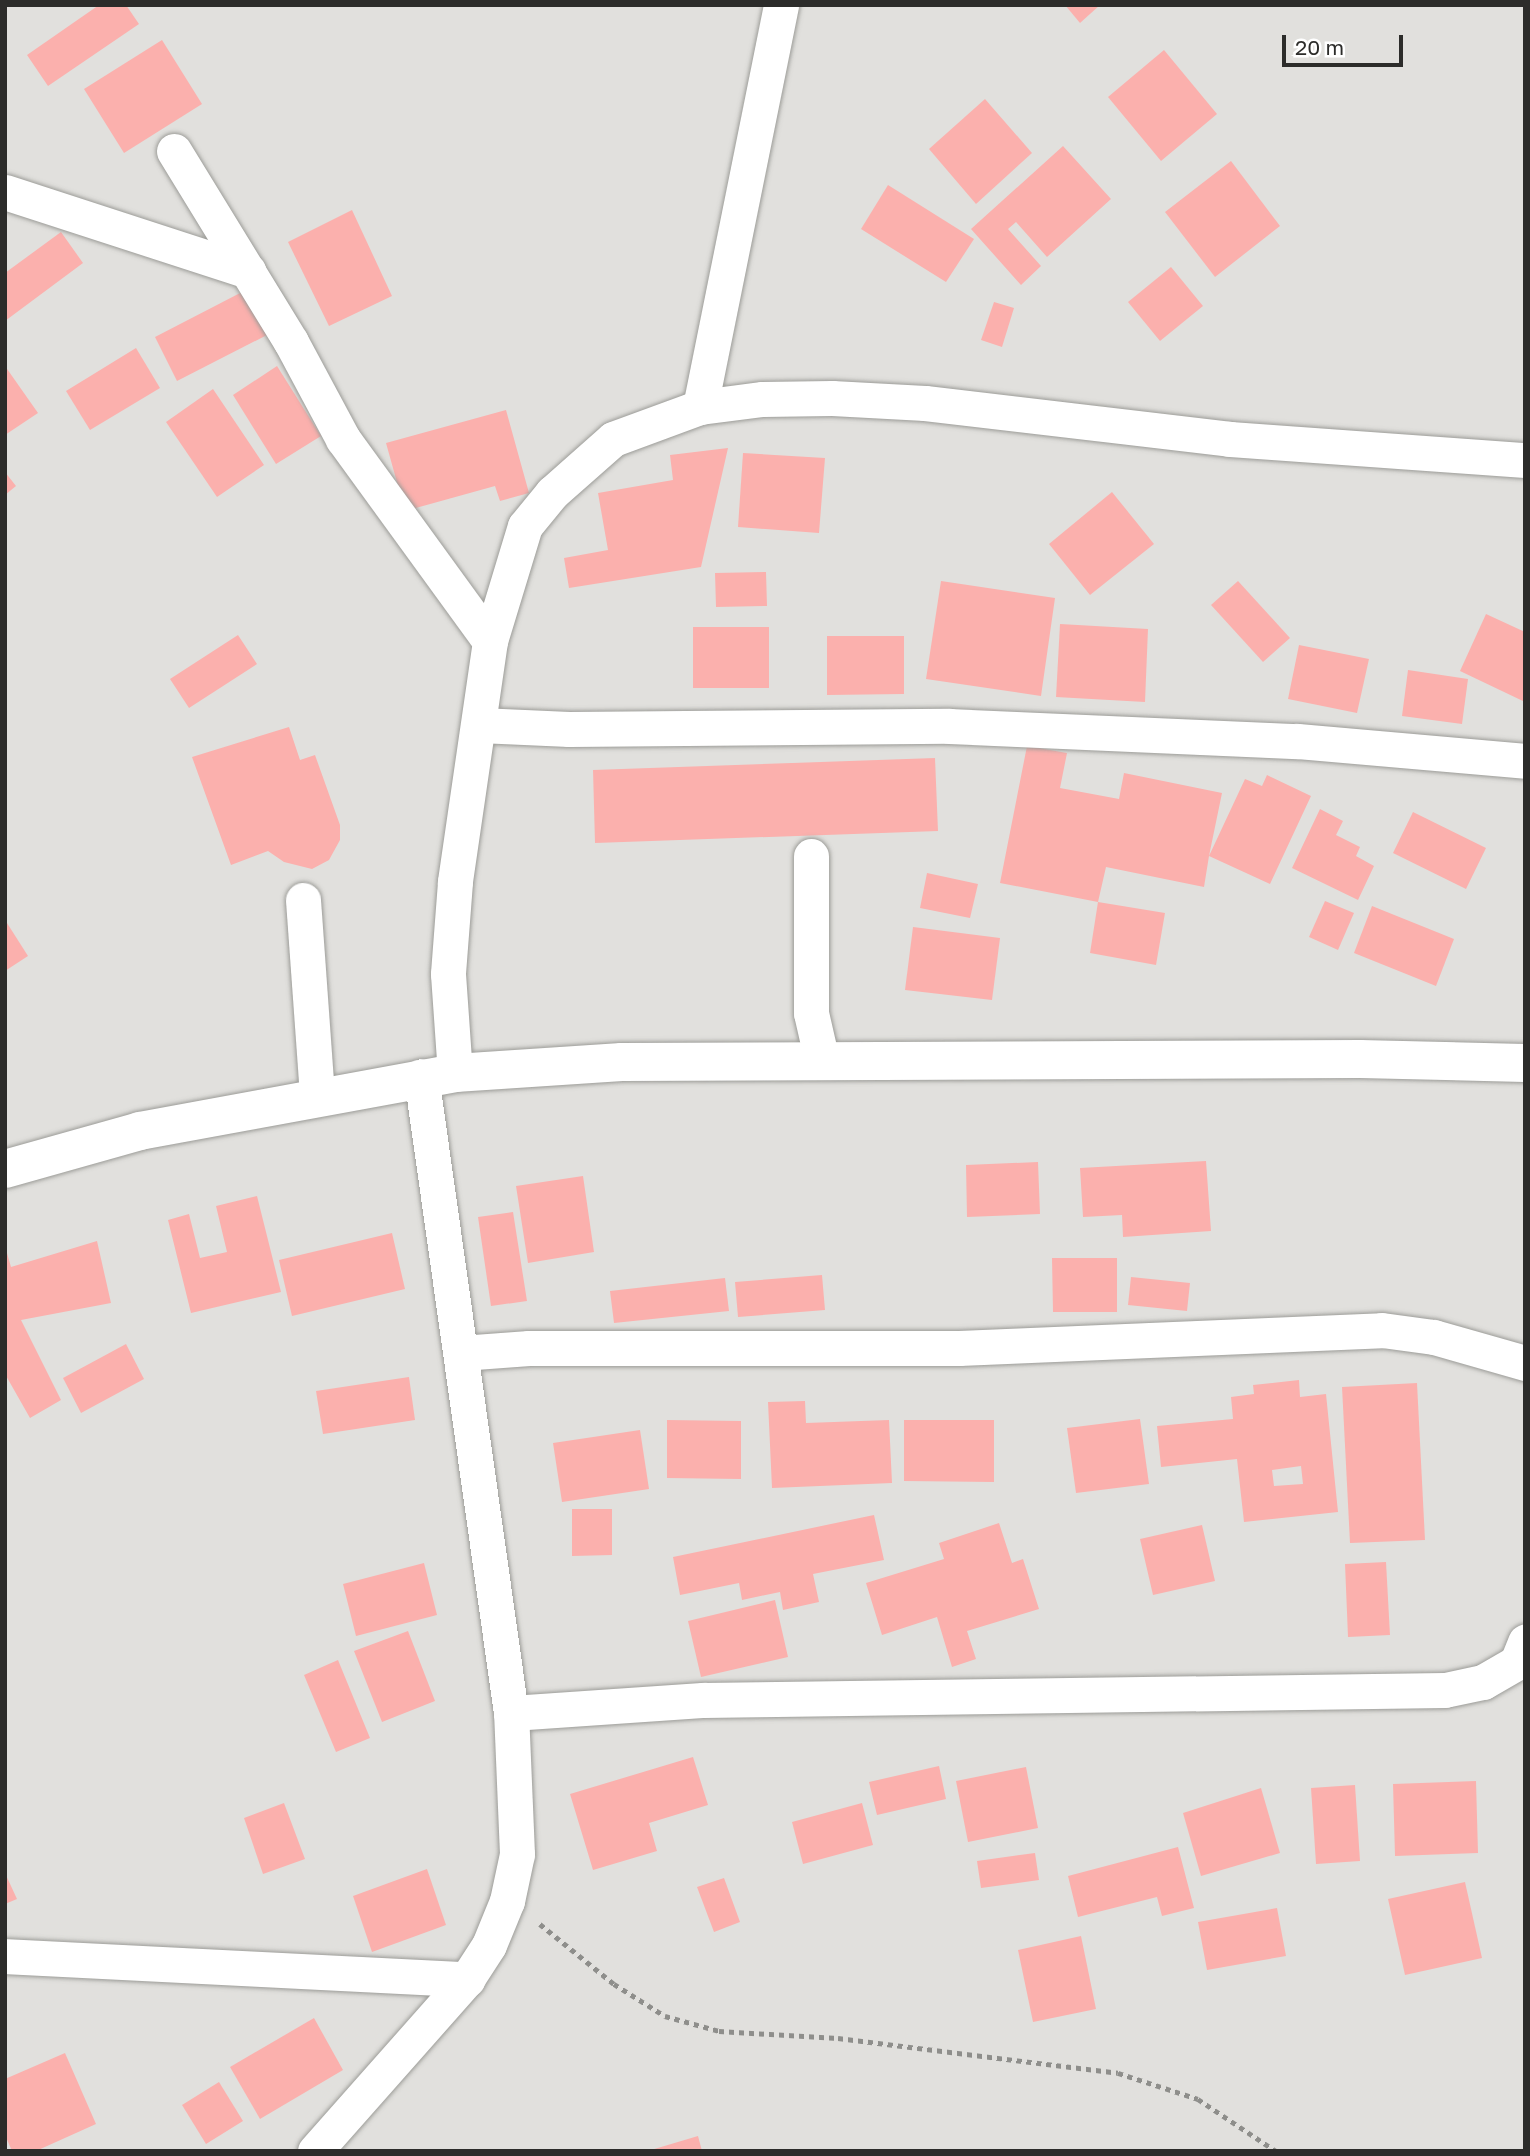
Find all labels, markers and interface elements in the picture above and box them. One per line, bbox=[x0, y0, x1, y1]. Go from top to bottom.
scale bar bbox=[1285, 21, 1406, 65]
text: 20 m bbox=[1295, 34, 1344, 60]

